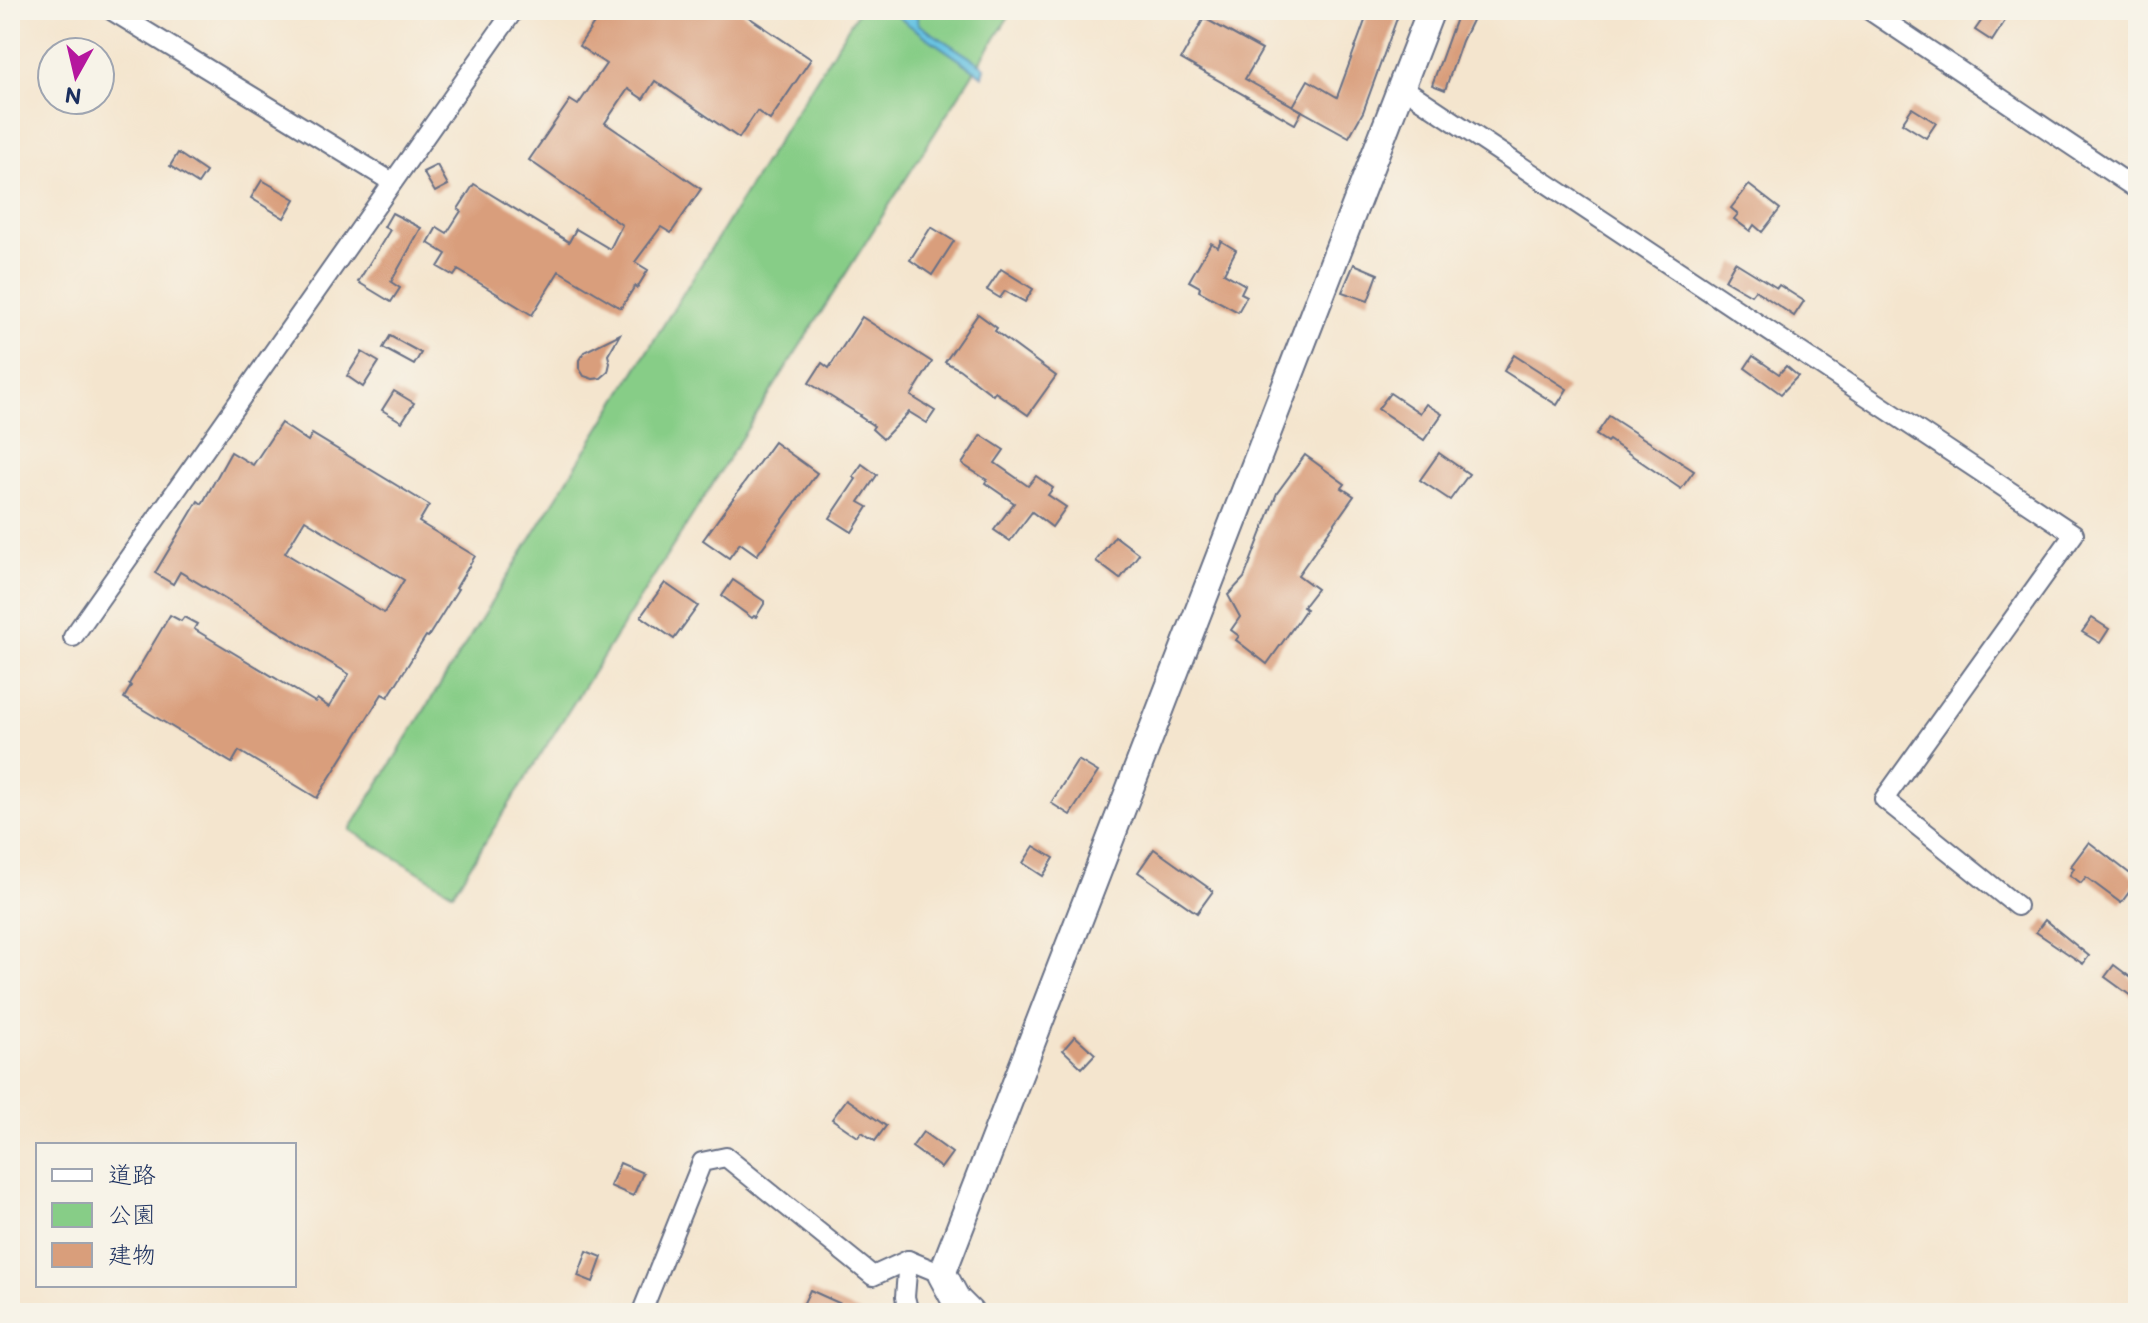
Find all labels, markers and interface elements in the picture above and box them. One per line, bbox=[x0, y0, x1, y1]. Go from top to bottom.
north arrow bbox=[36, 36, 116, 116]
text: N bbox=[63, 80, 83, 109]
legend bbox=[36, 1143, 296, 1287]
text: 道路 bbox=[108, 1161, 156, 1190]
text: 公園 bbox=[108, 1201, 156, 1230]
text: 建物 bbox=[108, 1241, 156, 1270]

